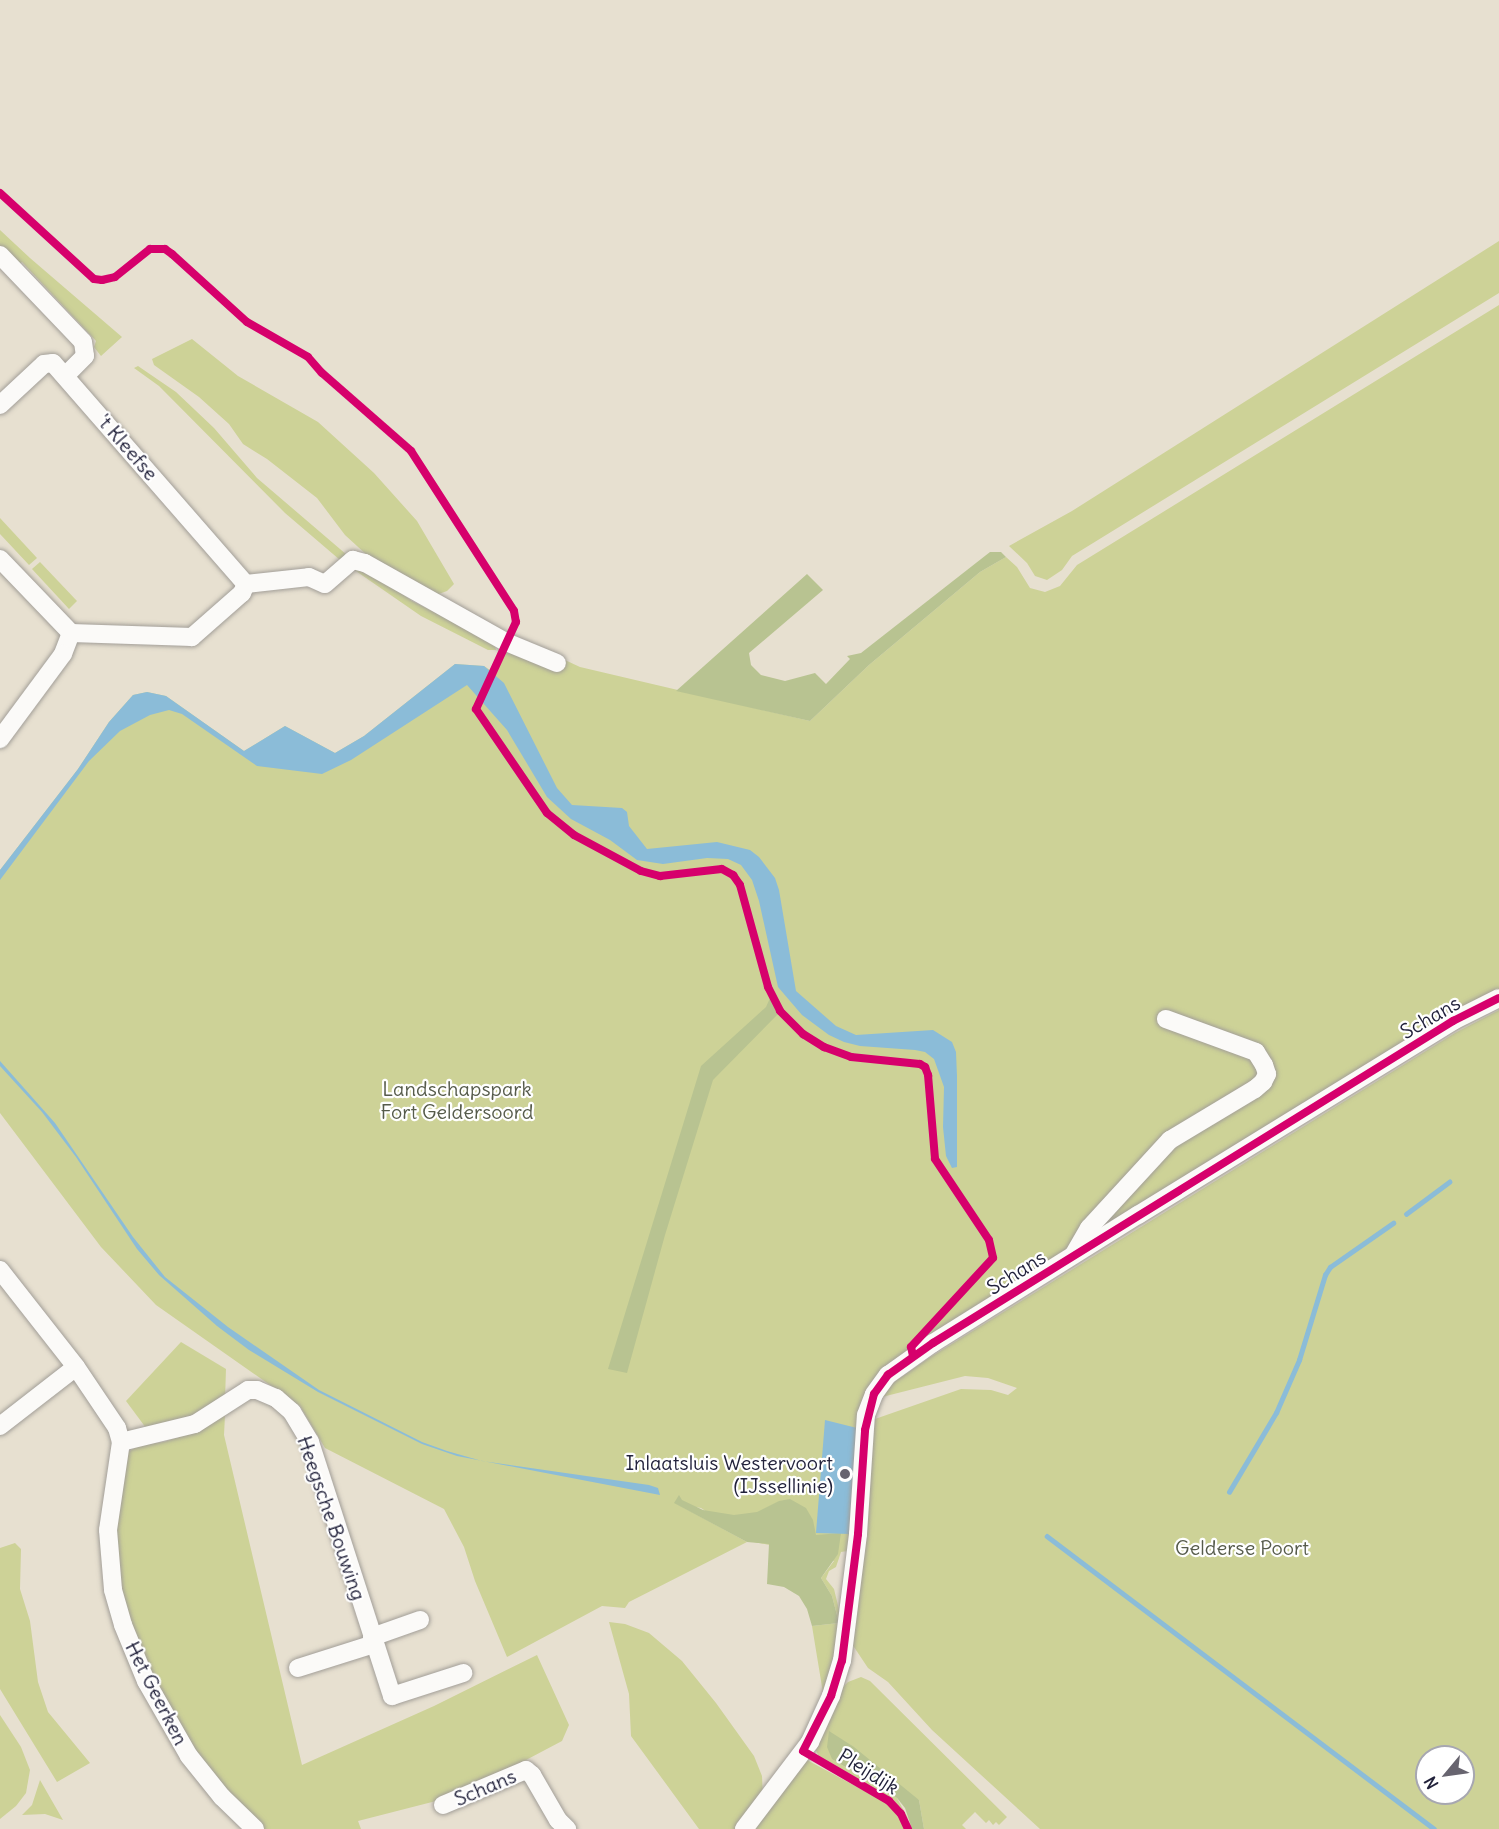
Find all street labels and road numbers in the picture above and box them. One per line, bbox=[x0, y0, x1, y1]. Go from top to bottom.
street label: 't Kleefse bbox=[93, 409, 163, 485]
street label: Schans bbox=[1396, 990, 1464, 1044]
street label: Schans bbox=[982, 1245, 1050, 1299]
street label: Heegsche Bouwing bbox=[293, 1433, 371, 1603]
street label: Het Geerken bbox=[121, 1637, 193, 1749]
street label: Pleijdijk bbox=[834, 1743, 904, 1799]
street label: Schans bbox=[450, 1763, 520, 1811]

